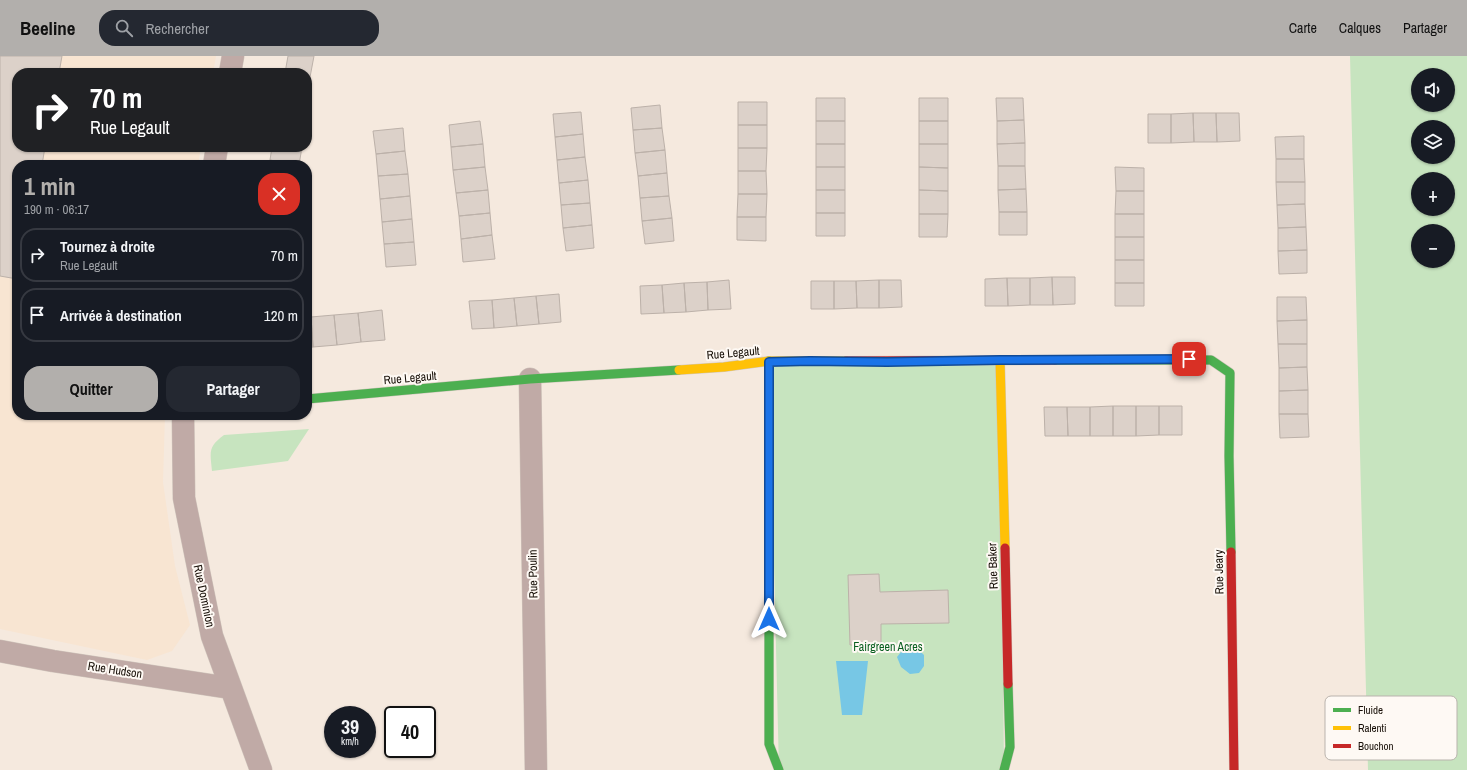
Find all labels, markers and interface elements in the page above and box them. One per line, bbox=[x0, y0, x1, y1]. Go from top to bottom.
search box bbox=[99, 10, 379, 46]
text: Beeline bbox=[20, 15, 75, 41]
icon: search bbox=[113, 17, 135, 39]
text: Rechercher bbox=[145, 18, 209, 39]
text: Carte bbox=[1289, 19, 1317, 37]
text: Calques bbox=[1339, 19, 1381, 37]
text: Partager bbox=[1403, 19, 1447, 37]
map controls bbox=[1411, 68, 1455, 268]
button: sound bbox=[1411, 68, 1455, 112]
text: 70 m bbox=[90, 79, 142, 117]
icon: right bbox=[24, 84, 76, 136]
text: Rue Legault bbox=[90, 115, 170, 140]
button: layers bbox=[1411, 120, 1455, 164]
text: 1 min bbox=[24, 170, 75, 202]
button: + bbox=[1411, 172, 1455, 216]
button: close bbox=[258, 173, 300, 215]
text: 190 m · 06:17 bbox=[24, 201, 89, 218]
button: − bbox=[1411, 224, 1455, 268]
text: Tournez à droite bbox=[60, 236, 155, 257]
icon: right bbox=[26, 244, 48, 266]
text: 70 m bbox=[271, 245, 298, 266]
text: Rue Legault bbox=[60, 257, 118, 274]
icon: arrive bbox=[26, 304, 48, 326]
text: Arrivée à destination bbox=[60, 305, 182, 326]
text: 120 m bbox=[264, 305, 298, 326]
pin bbox=[1172, 342, 1206, 376]
street label: Rue Legault bbox=[706, 343, 760, 363]
icon: arrive bbox=[1178, 348, 1200, 370]
button: Quitter bbox=[24, 366, 158, 412]
button: Partager bbox=[166, 366, 300, 412]
street label: Rue Legault bbox=[383, 368, 437, 388]
street label: Rue Baker bbox=[984, 542, 1002, 590]
street label: Rue Jeary bbox=[1211, 549, 1227, 595]
street label: Rue Poulin bbox=[525, 550, 541, 598]
street label: Rue Dominion bbox=[190, 563, 218, 629]
position arrow bbox=[748, 598, 790, 640]
park label: Fairgreen Acres bbox=[853, 639, 923, 655]
street label: Rue Hudson bbox=[87, 658, 143, 682]
legend bbox=[1325, 696, 1457, 760]
text: Fluide bbox=[1358, 703, 1383, 717]
speed limit sign: 40 bbox=[384, 706, 436, 758]
text: 39 bbox=[341, 713, 359, 740]
text: Ralenti bbox=[1358, 721, 1387, 735]
text: km/h bbox=[341, 735, 359, 748]
text: Bouchon bbox=[1358, 739, 1394, 753]

